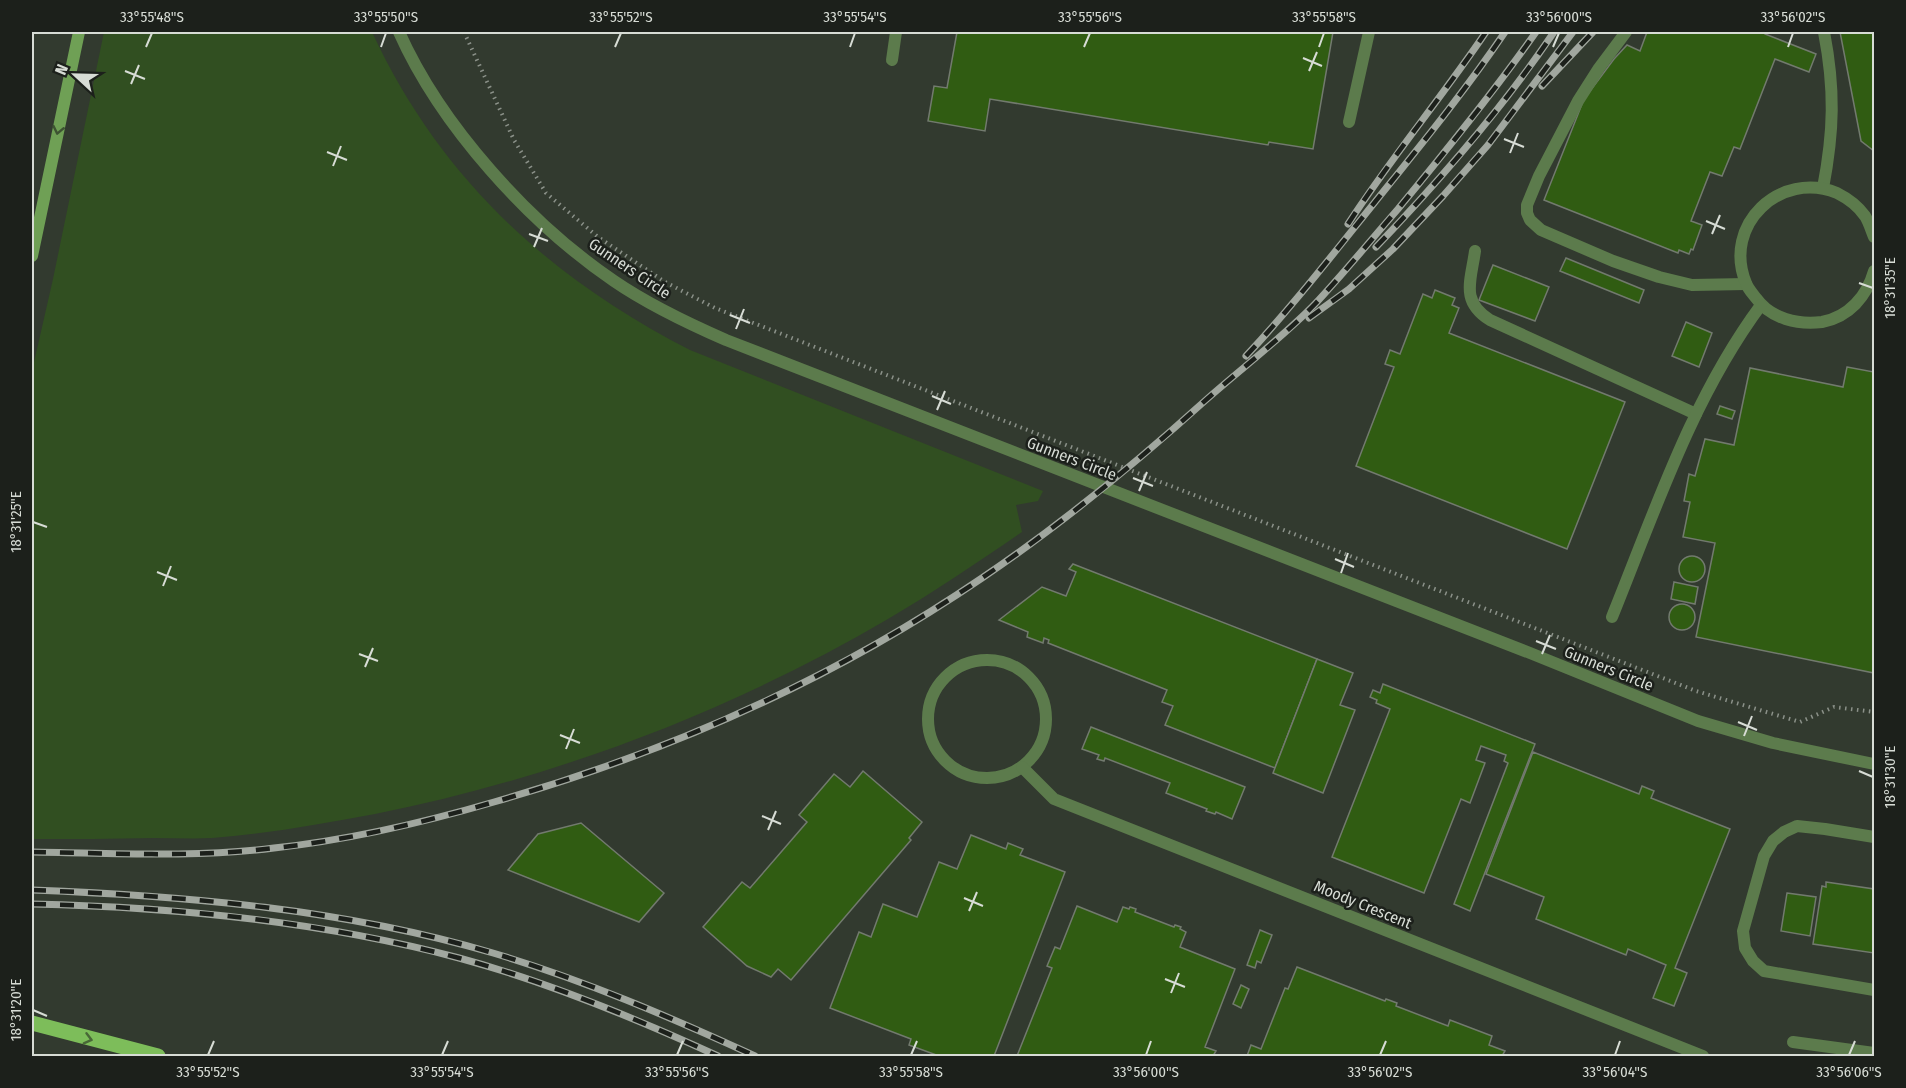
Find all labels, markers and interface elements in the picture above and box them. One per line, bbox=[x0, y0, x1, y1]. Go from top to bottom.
text: 33°55'48"S bbox=[120, 8, 184, 26]
text: 33°55'50"S bbox=[354, 8, 418, 26]
text: 33°55'52"S bbox=[589, 8, 653, 26]
text: 33°55'54"S bbox=[823, 8, 887, 26]
text: 33°55'56"S bbox=[1058, 8, 1122, 26]
text: 33°55'58"S bbox=[1292, 8, 1356, 26]
text: 33°56'00"S bbox=[1526, 8, 1592, 26]
text: 33°56'02"S bbox=[1761, 8, 1825, 26]
north arrow bbox=[45, 45, 105, 105]
text: N bbox=[51, 62, 72, 78]
one-way arrow bbox=[53, 125, 66, 135]
street label: Gunners Circle bbox=[585, 234, 674, 303]
text: 18°31'35"E bbox=[1881, 257, 1899, 319]
street label: Gunners Circle bbox=[1024, 433, 1119, 484]
text: 18°31'25"E bbox=[7, 491, 25, 553]
street label: Gunners Circle bbox=[1561, 642, 1656, 695]
text: 18°31'30"E bbox=[1881, 746, 1899, 808]
street label: Moody Crescent bbox=[1311, 876, 1415, 933]
text: 18°31'20"E bbox=[7, 979, 25, 1041]
one-way arrow bbox=[83, 1031, 93, 1044]
text: 33°55'52"S bbox=[176, 1063, 240, 1081]
text: 33°55'54"S bbox=[410, 1063, 474, 1081]
text: 33°55'56"S bbox=[645, 1063, 709, 1081]
text: 33°55'58"S bbox=[879, 1063, 943, 1081]
text: 33°56'00"S bbox=[1113, 1063, 1179, 1081]
text: 33°56'02"S bbox=[1348, 1063, 1412, 1081]
text: 33°56'04"S bbox=[1583, 1063, 1647, 1081]
text: 33°56'06"S bbox=[1816, 1063, 1882, 1081]

